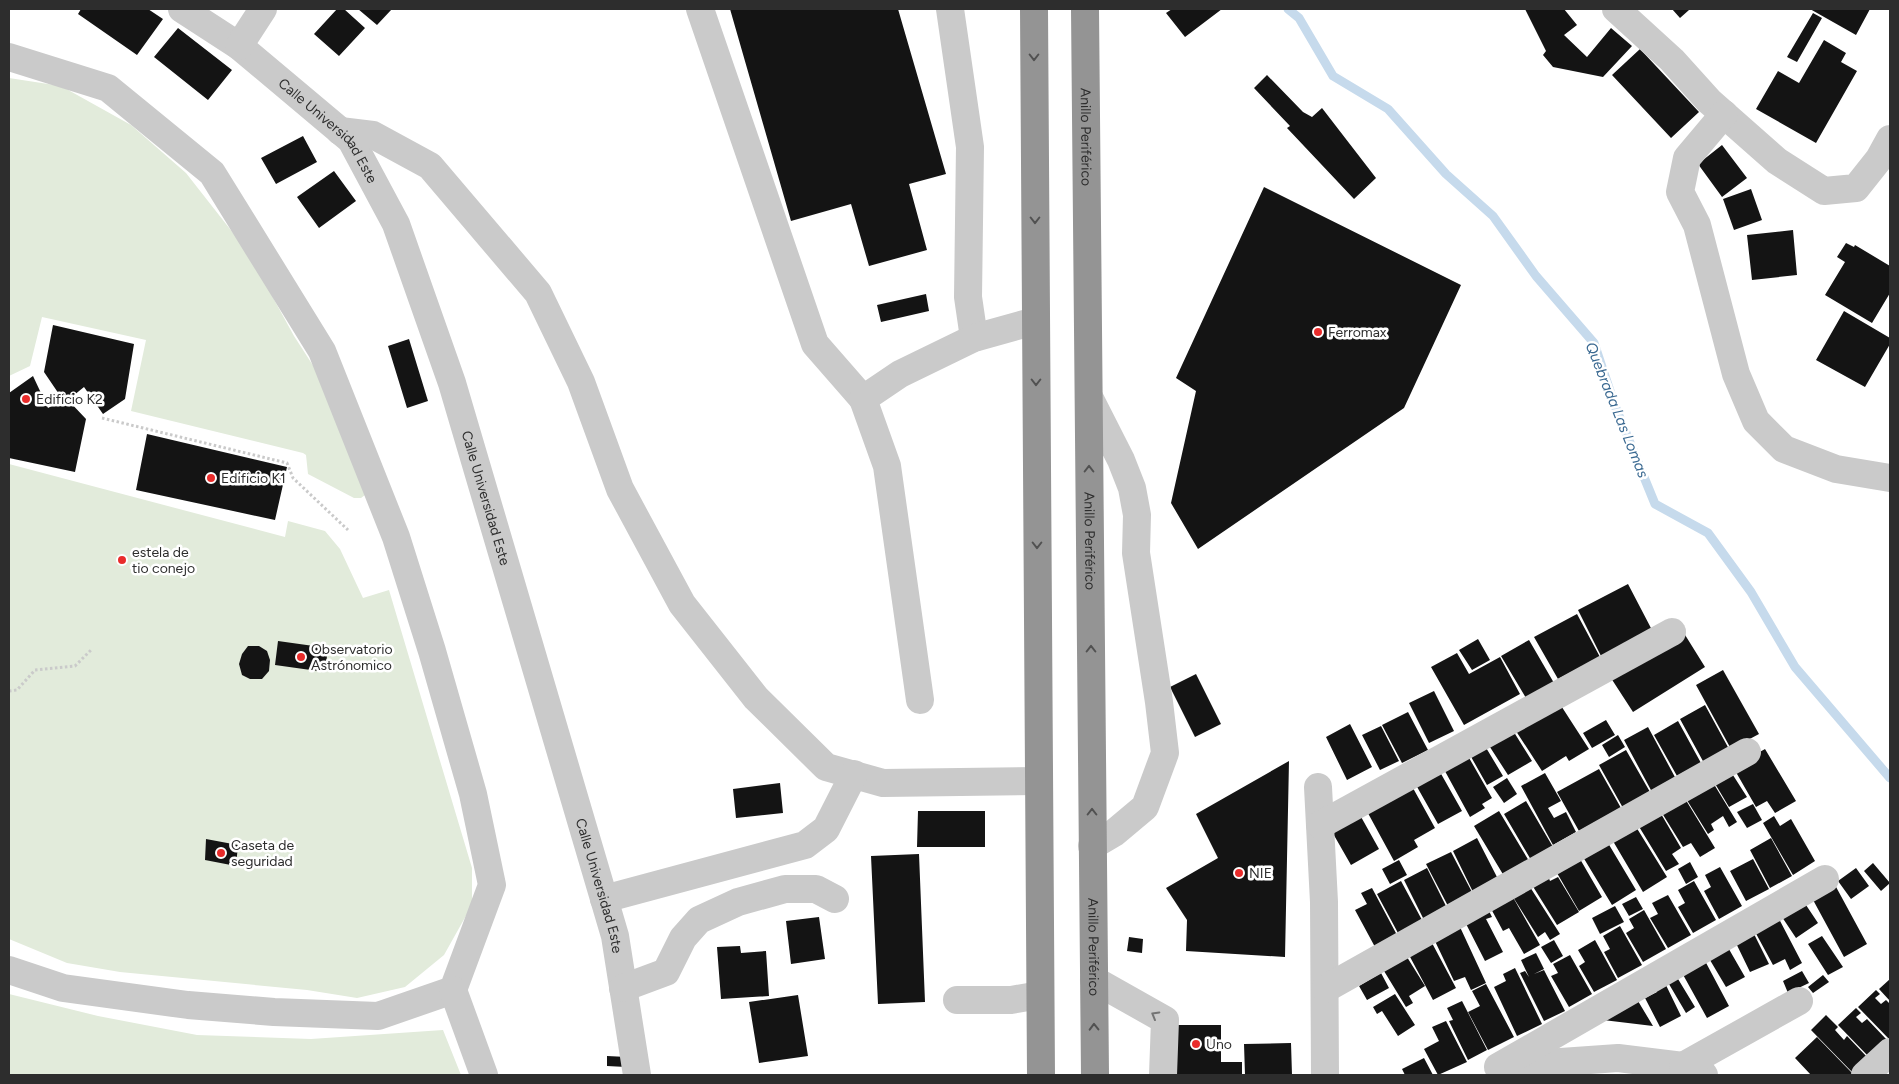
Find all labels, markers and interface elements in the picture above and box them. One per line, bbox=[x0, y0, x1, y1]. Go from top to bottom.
one-way arrow bbox=[1029, 54, 1039, 62]
street label: Calle Universidad Este bbox=[275, 75, 381, 187]
street label: Anillo Periférico bbox=[1077, 88, 1095, 186]
one-way arrow bbox=[1030, 216, 1040, 224]
place label: Ferromax bbox=[1328, 324, 1387, 341]
marker: Ferromax bbox=[1312, 326, 1324, 338]
water label: Quebrada Las Lomas bbox=[1582, 340, 1652, 480]
one-way arrow bbox=[1031, 379, 1041, 387]
place label: Edificio K2 bbox=[36, 391, 103, 408]
marker: Edificio K2 bbox=[20, 393, 32, 405]
street label: Calle Universidad Este bbox=[458, 429, 513, 568]
one-way arrow bbox=[1084, 465, 1094, 472]
place label: Edificio K1 bbox=[221, 470, 286, 487]
marker: Edificio K1 bbox=[205, 472, 217, 484]
street label: Anillo Periférico bbox=[1081, 492, 1098, 590]
one-way arrow bbox=[1032, 542, 1042, 549]
place label: estela de tio conejo bbox=[132, 544, 195, 577]
marker: estela de tio conejo bbox=[116, 554, 128, 566]
place label: Observatorio Astrónomico bbox=[311, 641, 393, 674]
one-way arrow bbox=[1086, 645, 1096, 652]
marker: Observatorio Astrónomico bbox=[295, 651, 307, 663]
one-way arrow bbox=[1087, 807, 1097, 815]
street label: Calle Universidad Este bbox=[572, 816, 626, 955]
place label: Caseta de seguridad bbox=[231, 837, 294, 870]
marker: Caseta de seguridad bbox=[215, 847, 227, 859]
place label: NIE bbox=[1249, 865, 1272, 882]
marker: NIE bbox=[1233, 867, 1245, 879]
street label: Anillo Periférico bbox=[1084, 898, 1102, 996]
one-way arrow bbox=[1152, 1011, 1161, 1021]
one-way arrow bbox=[1089, 1022, 1099, 1030]
place label: Uno bbox=[1206, 1036, 1232, 1053]
marker: Uno bbox=[1190, 1038, 1202, 1050]

